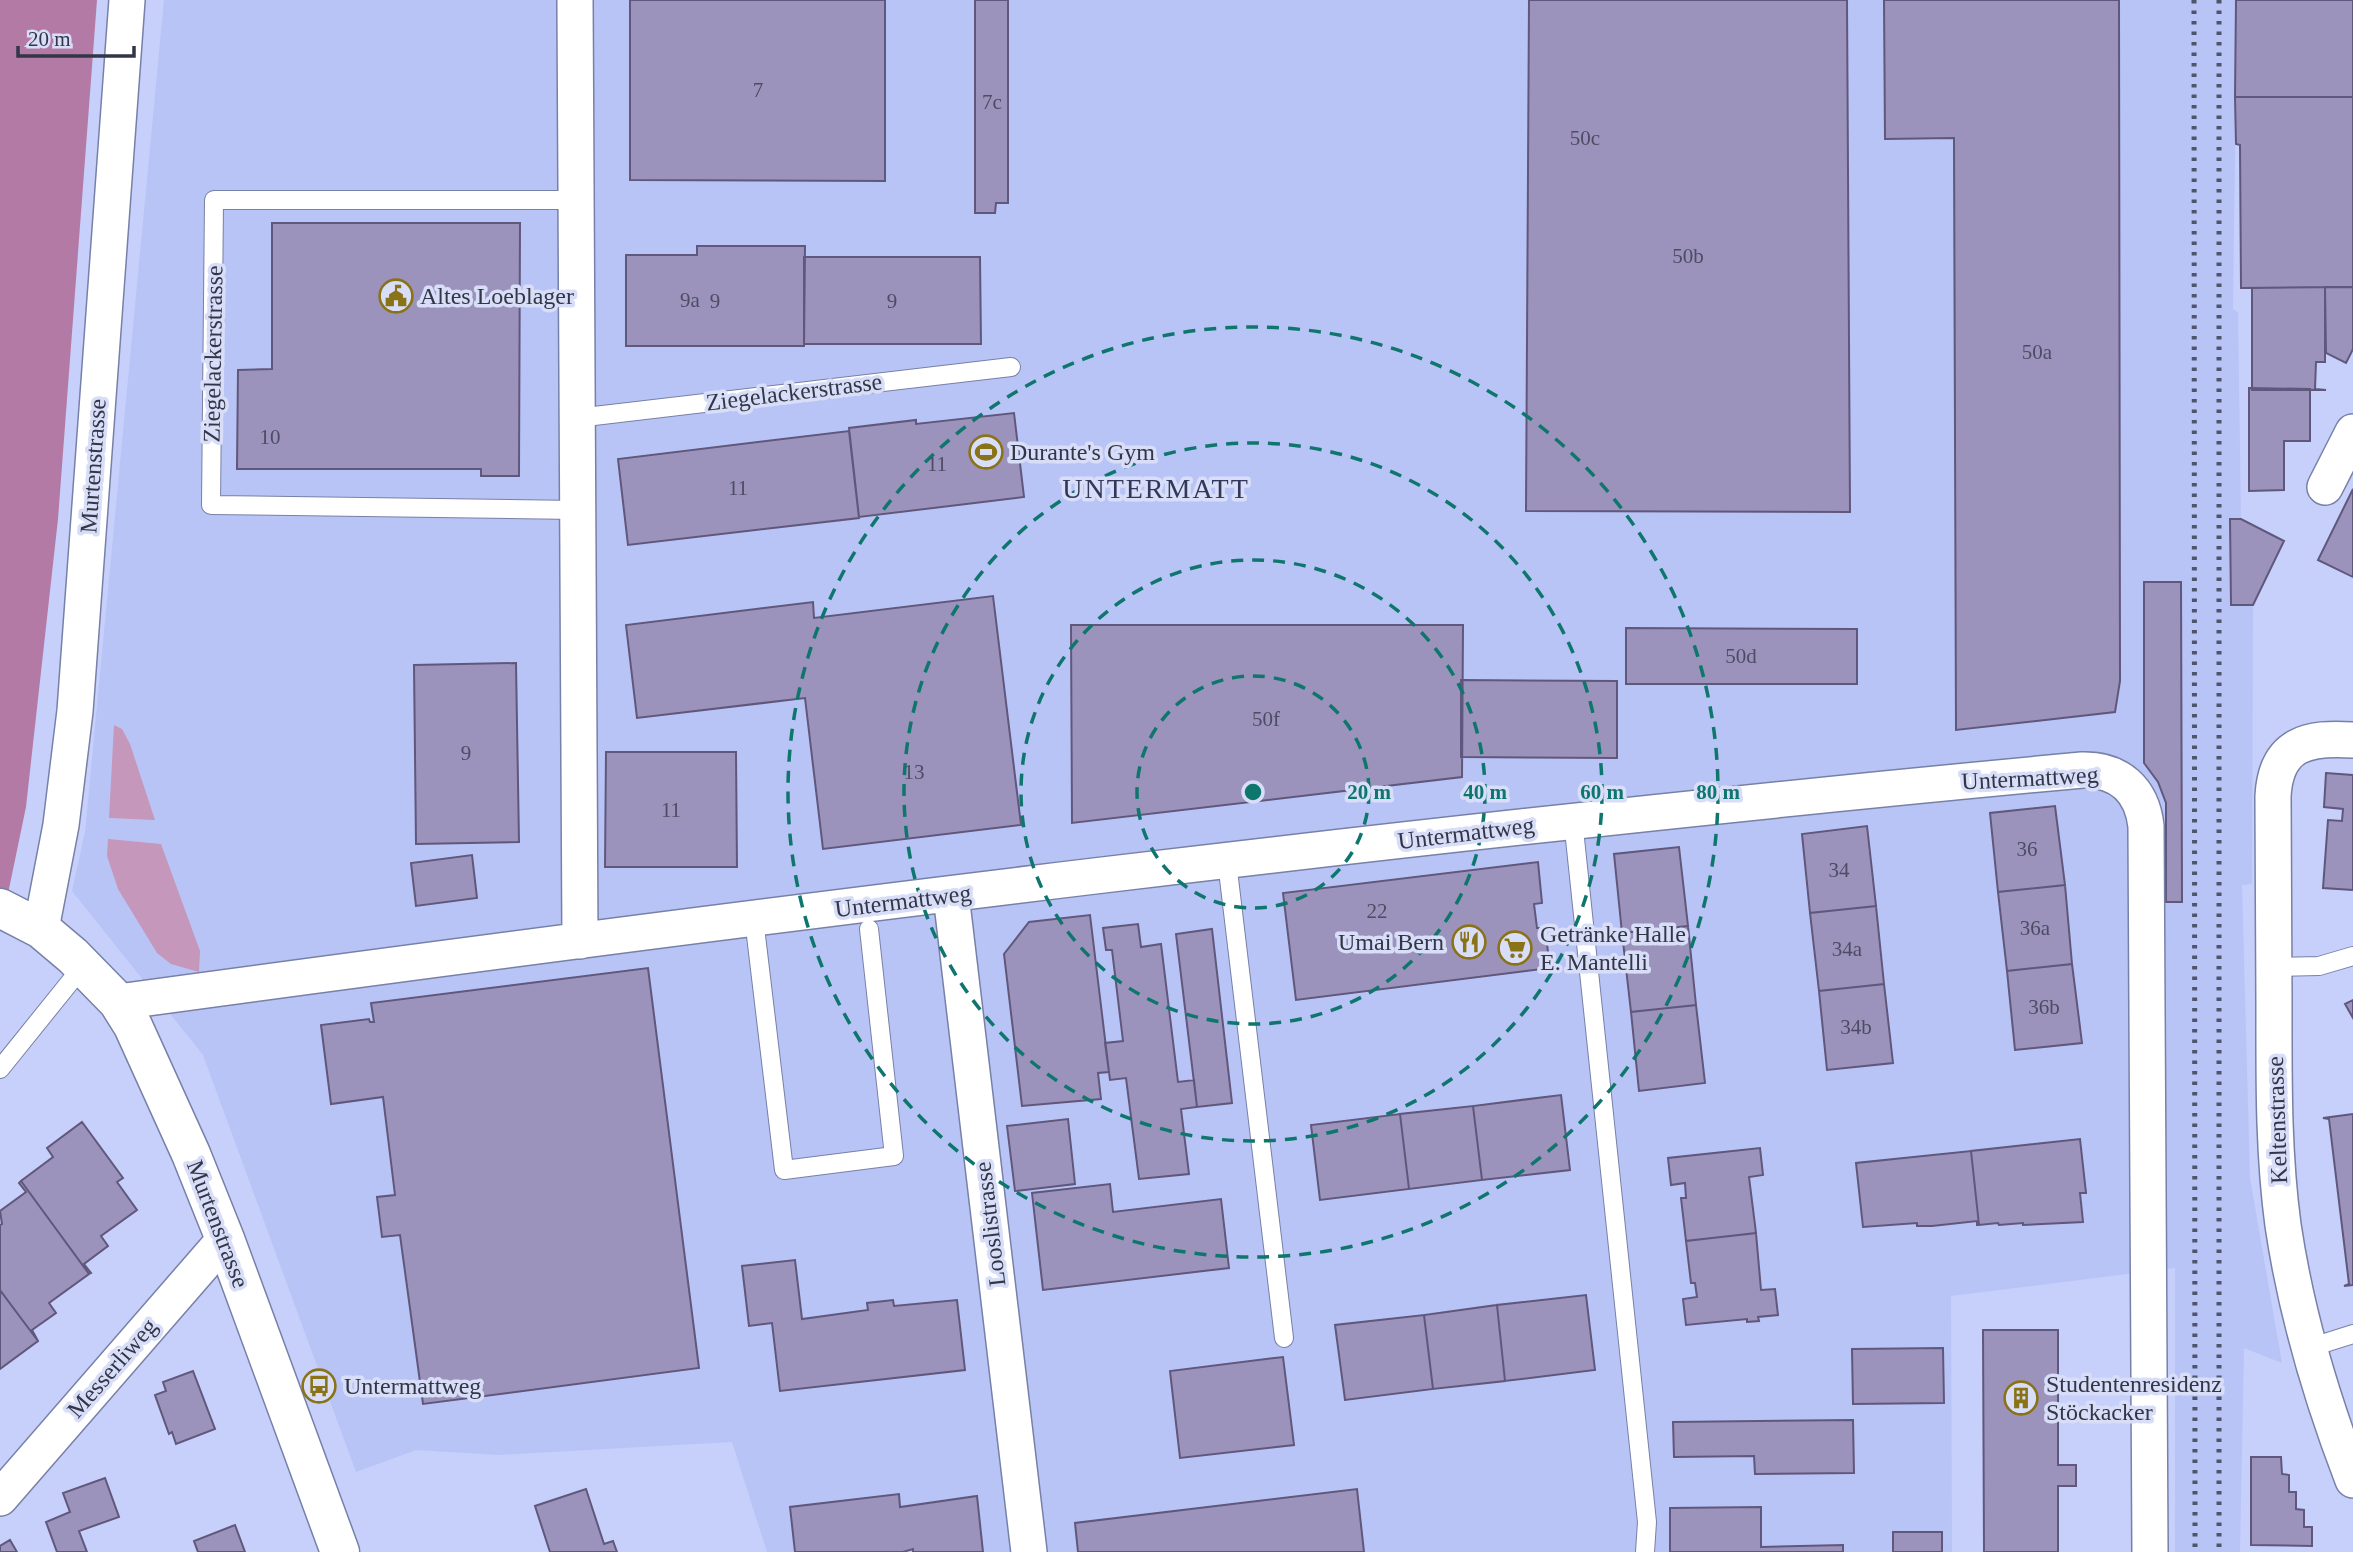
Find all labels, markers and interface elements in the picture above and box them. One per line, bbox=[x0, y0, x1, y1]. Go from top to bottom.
scale bar bbox=[18, 14, 133, 58]
text: 20 m bbox=[28, 27, 71, 51]
house number: 7 bbox=[753, 78, 763, 102]
house number: 7c bbox=[982, 90, 1002, 114]
house number: 50c bbox=[1570, 126, 1600, 150]
house number: 50b bbox=[1672, 244, 1704, 268]
street label: Ziegelackerstrasse bbox=[198, 265, 228, 443]
public building icon: Altes Loeblager bbox=[377, 277, 415, 315]
place label: Altes Loeblager bbox=[420, 283, 574, 309]
house number: 9a bbox=[680, 288, 701, 312]
house number: 9 bbox=[710, 289, 720, 313]
house number: 9 bbox=[887, 289, 897, 313]
house number: 50a bbox=[2022, 340, 2053, 364]
street label: Ziegelackerstrasse bbox=[704, 368, 884, 416]
street label: Murtenstrasse bbox=[75, 398, 111, 534]
house number: 10 bbox=[260, 425, 281, 449]
sports icon: Durante's Gym bbox=[967, 433, 1005, 471]
place label: Durante's Gym bbox=[1010, 439, 1155, 465]
house number: 11 bbox=[927, 452, 947, 476]
district label: UNTERMATT bbox=[1062, 473, 1250, 504]
house number: 11 bbox=[728, 476, 748, 500]
house number: 50d bbox=[1725, 644, 1757, 668]
house number: 50f bbox=[1252, 707, 1280, 731]
house number: 9 bbox=[461, 741, 471, 765]
house number: 13 bbox=[904, 760, 925, 784]
street label: Untermattweg bbox=[1961, 761, 2099, 795]
centre of rings bbox=[1241, 780, 1265, 804]
text: 20 m bbox=[1347, 780, 1391, 804]
text: 40 m bbox=[1463, 780, 1507, 804]
text: 60 m bbox=[1580, 780, 1624, 804]
text: 80 m bbox=[1696, 780, 1740, 804]
house number: 11 bbox=[661, 798, 681, 822]
street label: Untermattweg bbox=[1396, 812, 1536, 854]
house number: 36 bbox=[2017, 837, 2038, 861]
house number: 34 bbox=[1829, 858, 1850, 882]
street label: Untermattweg bbox=[833, 880, 973, 922]
house number: 22 bbox=[1367, 899, 1388, 923]
house number: 36a bbox=[2020, 916, 2051, 940]
place label: Getränke Halle E. Mantelli bbox=[1540, 921, 1686, 975]
restaurant icon: Umai Bern bbox=[1450, 923, 1488, 961]
place label: Umai Bern bbox=[1338, 929, 1444, 955]
supermarket icon: Getränke Halle E. Mantelli bbox=[1496, 929, 1534, 967]
house number: 34a bbox=[1832, 937, 1863, 961]
house number: 36b bbox=[2028, 995, 2060, 1019]
house number: 34b bbox=[1840, 1015, 1872, 1039]
street label: Keltenstrasse bbox=[2262, 1056, 2292, 1184]
street label: Murtenstrasse bbox=[182, 1156, 254, 1292]
street label: Looslistrasse bbox=[969, 1160, 1011, 1288]
street label: Messerliweg bbox=[62, 1313, 162, 1423]
bus stop icon: Untermattweg bbox=[300, 1367, 338, 1405]
place label: Studentenresidenz Stöckacker bbox=[2046, 1371, 2222, 1425]
place label: Untermattweg bbox=[344, 1373, 481, 1399]
building icon: Studentenresidenz Stöckacker bbox=[2002, 1379, 2040, 1417]

